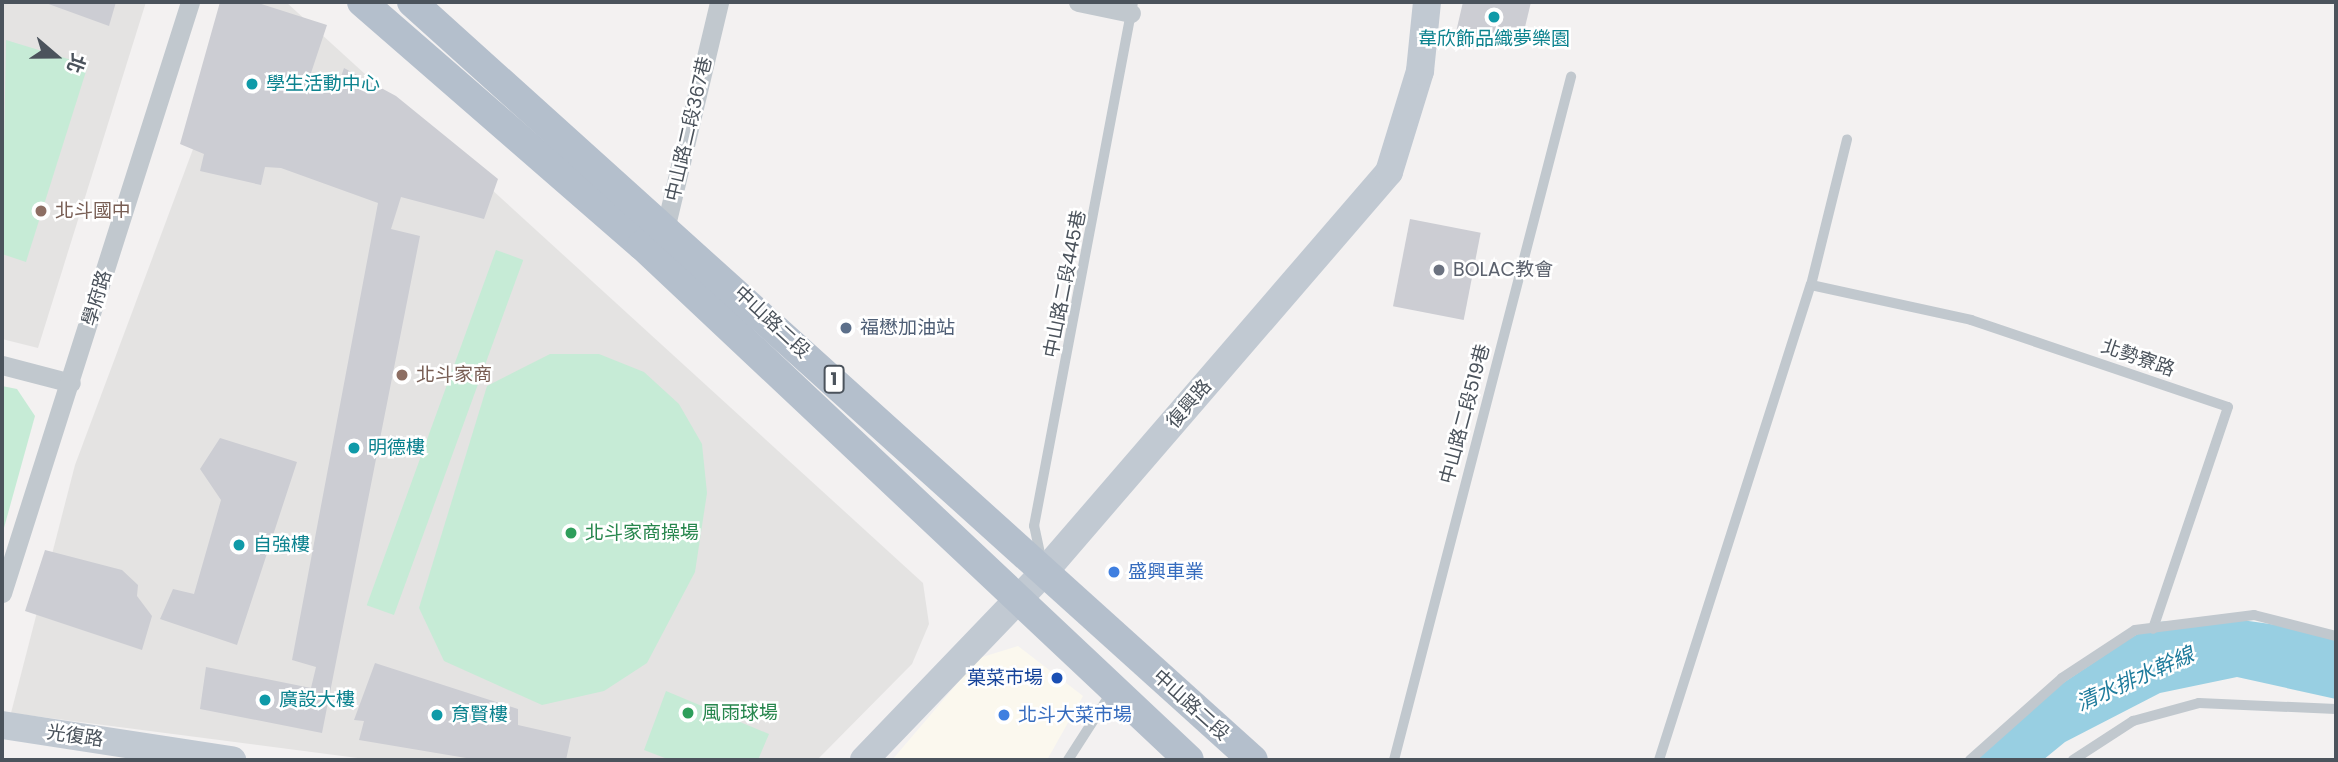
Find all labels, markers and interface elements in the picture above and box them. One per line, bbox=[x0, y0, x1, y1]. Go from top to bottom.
marker: 韋欣飾品織夢樂園 bbox=[1486, 9, 1502, 25]
north arrow bbox=[21, 21, 91, 91]
place label: 韋欣飾品織夢樂園 bbox=[1418, 28, 1570, 50]
text: 北 bbox=[60, 50, 92, 77]
street label: 中山路二段367巷 bbox=[661, 55, 717, 203]
place label: 學生活動中心 bbox=[266, 73, 380, 95]
marker: 學生活動中心 bbox=[244, 76, 260, 92]
place label: 北斗國中 bbox=[55, 200, 131, 222]
marker: 北斗國中 bbox=[33, 203, 49, 219]
street label: 中山路二段445巷 bbox=[1040, 208, 1090, 360]
place label: BOLAC教會 bbox=[1453, 259, 1553, 281]
marker: BOLAC教會 bbox=[1431, 262, 1447, 278]
street label: 學府路 bbox=[78, 267, 116, 329]
street label: 中山路二段 bbox=[729, 281, 815, 363]
place label: 福懋加油站 bbox=[860, 317, 955, 339]
marker: 福懋加油站 bbox=[838, 320, 854, 336]
street label: 北勢寮路 bbox=[2098, 335, 2178, 381]
street label: 中山路二段519巷 bbox=[1435, 342, 1495, 486]
place label: 北斗家商 bbox=[416, 364, 492, 386]
road number: 1 bbox=[824, 365, 844, 394]
marker: 北斗家商 bbox=[394, 367, 410, 383]
street label: 復興路 bbox=[1162, 375, 1216, 433]
place label: 明德樓 bbox=[368, 437, 425, 459]
marker: 明德樓 bbox=[346, 440, 362, 456]
place label: 北斗家商操場 bbox=[585, 522, 699, 544]
marker: 北斗家商操場 bbox=[563, 525, 579, 541]
place label: 自強樓 bbox=[253, 534, 310, 556]
marker: 自強樓 bbox=[231, 537, 247, 553]
place label: 盛興車業 bbox=[1128, 561, 1204, 583]
marker: 盛興車業 bbox=[1106, 564, 1122, 580]
water label: 清水排水幹線 bbox=[2072, 642, 2198, 716]
street label: 中山路二段 bbox=[1148, 665, 1234, 745]
place label: 菓菜市場 bbox=[967, 667, 1043, 689]
marker: 菓菜市場 bbox=[1049, 670, 1065, 686]
place label: 廣設大樓 bbox=[279, 689, 355, 711]
marker: 廣設大樓 bbox=[257, 692, 273, 708]
place label: 風雨球場 bbox=[702, 702, 778, 724]
place label: 育賢樓 bbox=[451, 704, 508, 726]
place label: 北斗大菜市場 bbox=[1018, 704, 1132, 726]
marker: 風雨球場 bbox=[680, 705, 696, 721]
marker: 育賢樓 bbox=[429, 707, 445, 723]
marker: 北斗大菜市場 bbox=[996, 707, 1012, 723]
street label: 光復路 bbox=[45, 721, 105, 751]

